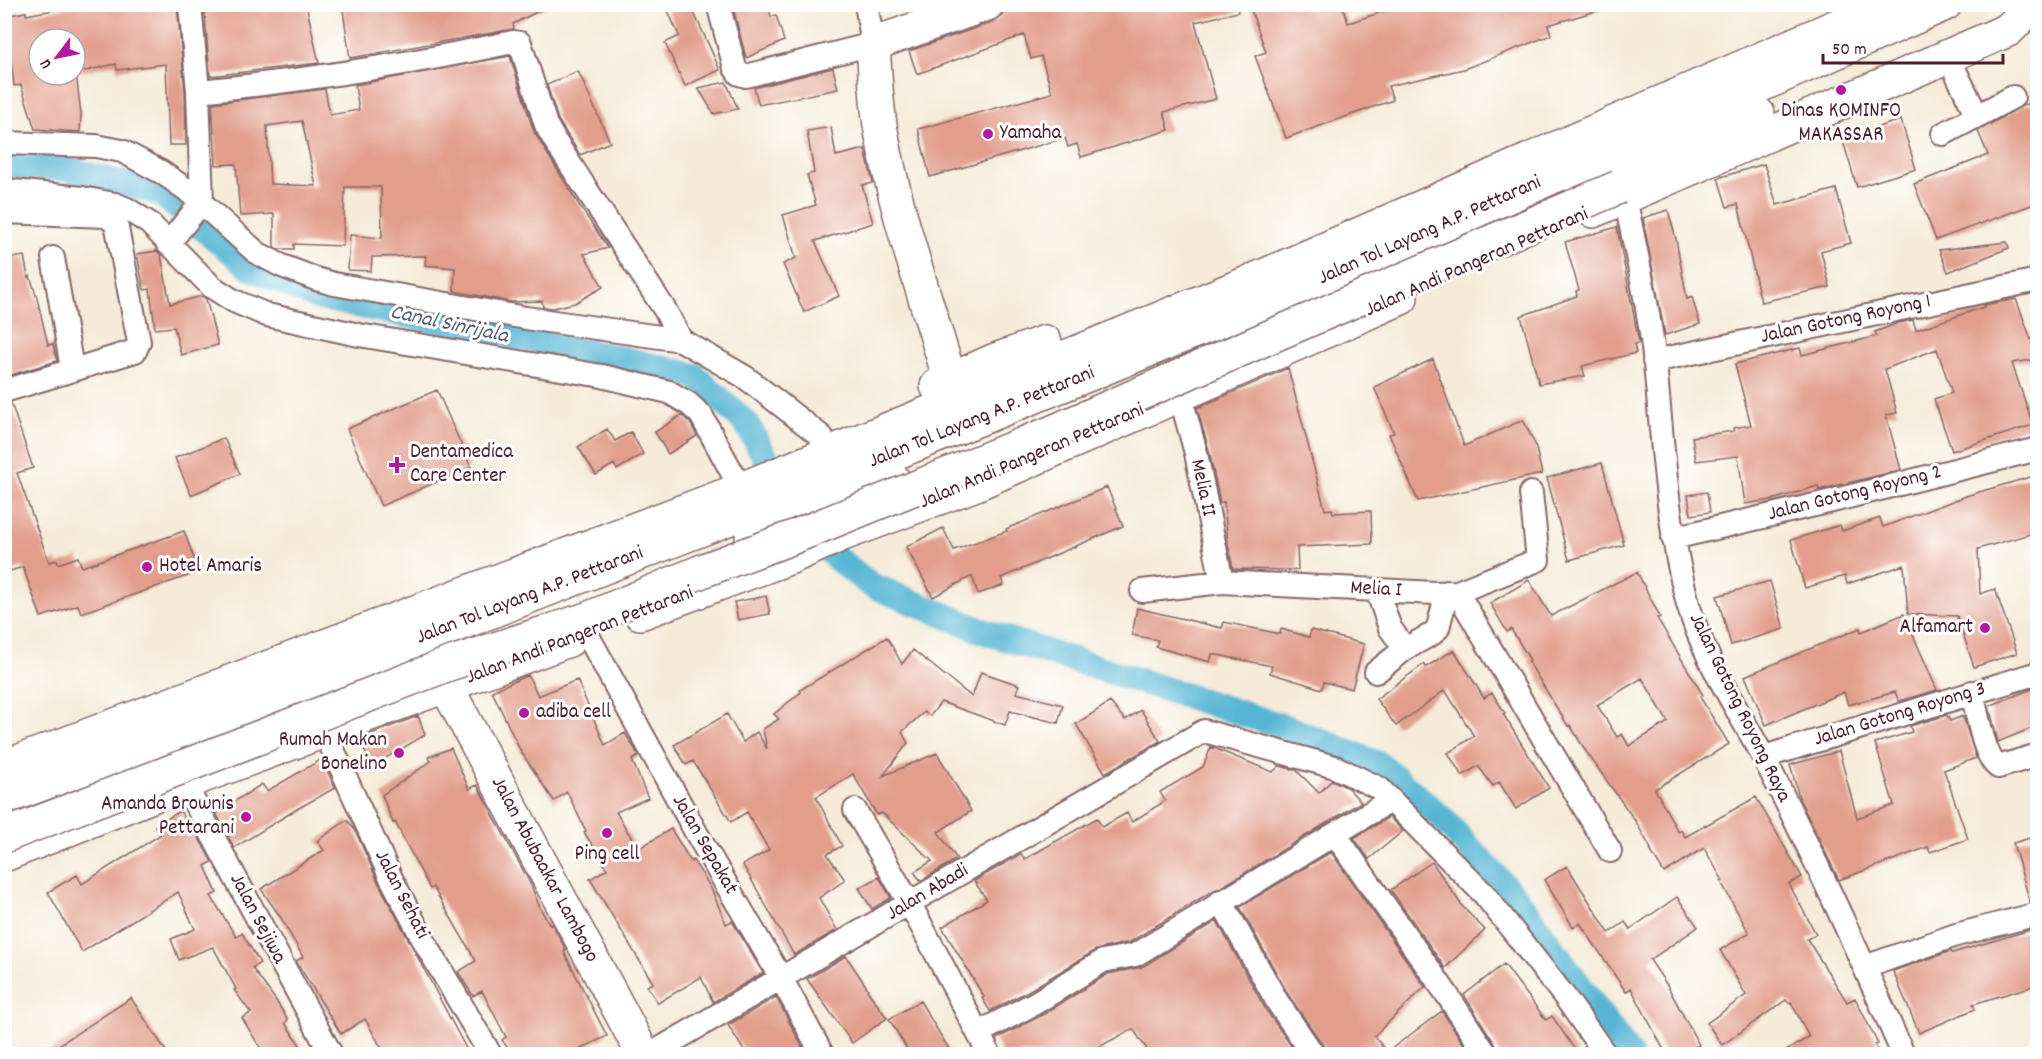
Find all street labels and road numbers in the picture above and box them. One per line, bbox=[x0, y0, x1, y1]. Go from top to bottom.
street label: Jalan Tol Layang A.P. Pettarani bbox=[1314, 168, 1546, 294]
street label: Jalan Andi Pangeran Pettarani bbox=[1361, 200, 1594, 326]
street label: Jalan Gotong Royong 1 bbox=[1758, 287, 1934, 353]
street label: Jalan Tol Layang A.P. Pettarani bbox=[865, 359, 1100, 477]
street label: Jalan Andi Pangeran Pettarani bbox=[915, 396, 1149, 518]
street label: Melia II bbox=[1181, 456, 1223, 520]
street label: Jalan Gotong Royong 2 bbox=[1765, 458, 1945, 530]
street label: Jalan Tol Layang A.P. Pettarani bbox=[412, 539, 648, 653]
street label: Melia I bbox=[1349, 574, 1403, 606]
street label: Jalan Andi Pangeran Pettarani bbox=[462, 579, 698, 693]
street label: Jalan Gotong Royong Raya bbox=[1680, 608, 1798, 809]
street label: Jalan Gotong Royong 3 bbox=[1810, 675, 1990, 755]
street label: Jalan Abubaakar Lambogo bbox=[482, 772, 606, 968]
street label: Jalan Sepakat bbox=[663, 789, 745, 901]
street label: Jalan Sehati bbox=[366, 845, 436, 945]
street label: Jalan Abadi bbox=[881, 857, 975, 929]
street label: Jalan Sejiwa bbox=[221, 869, 294, 970]

